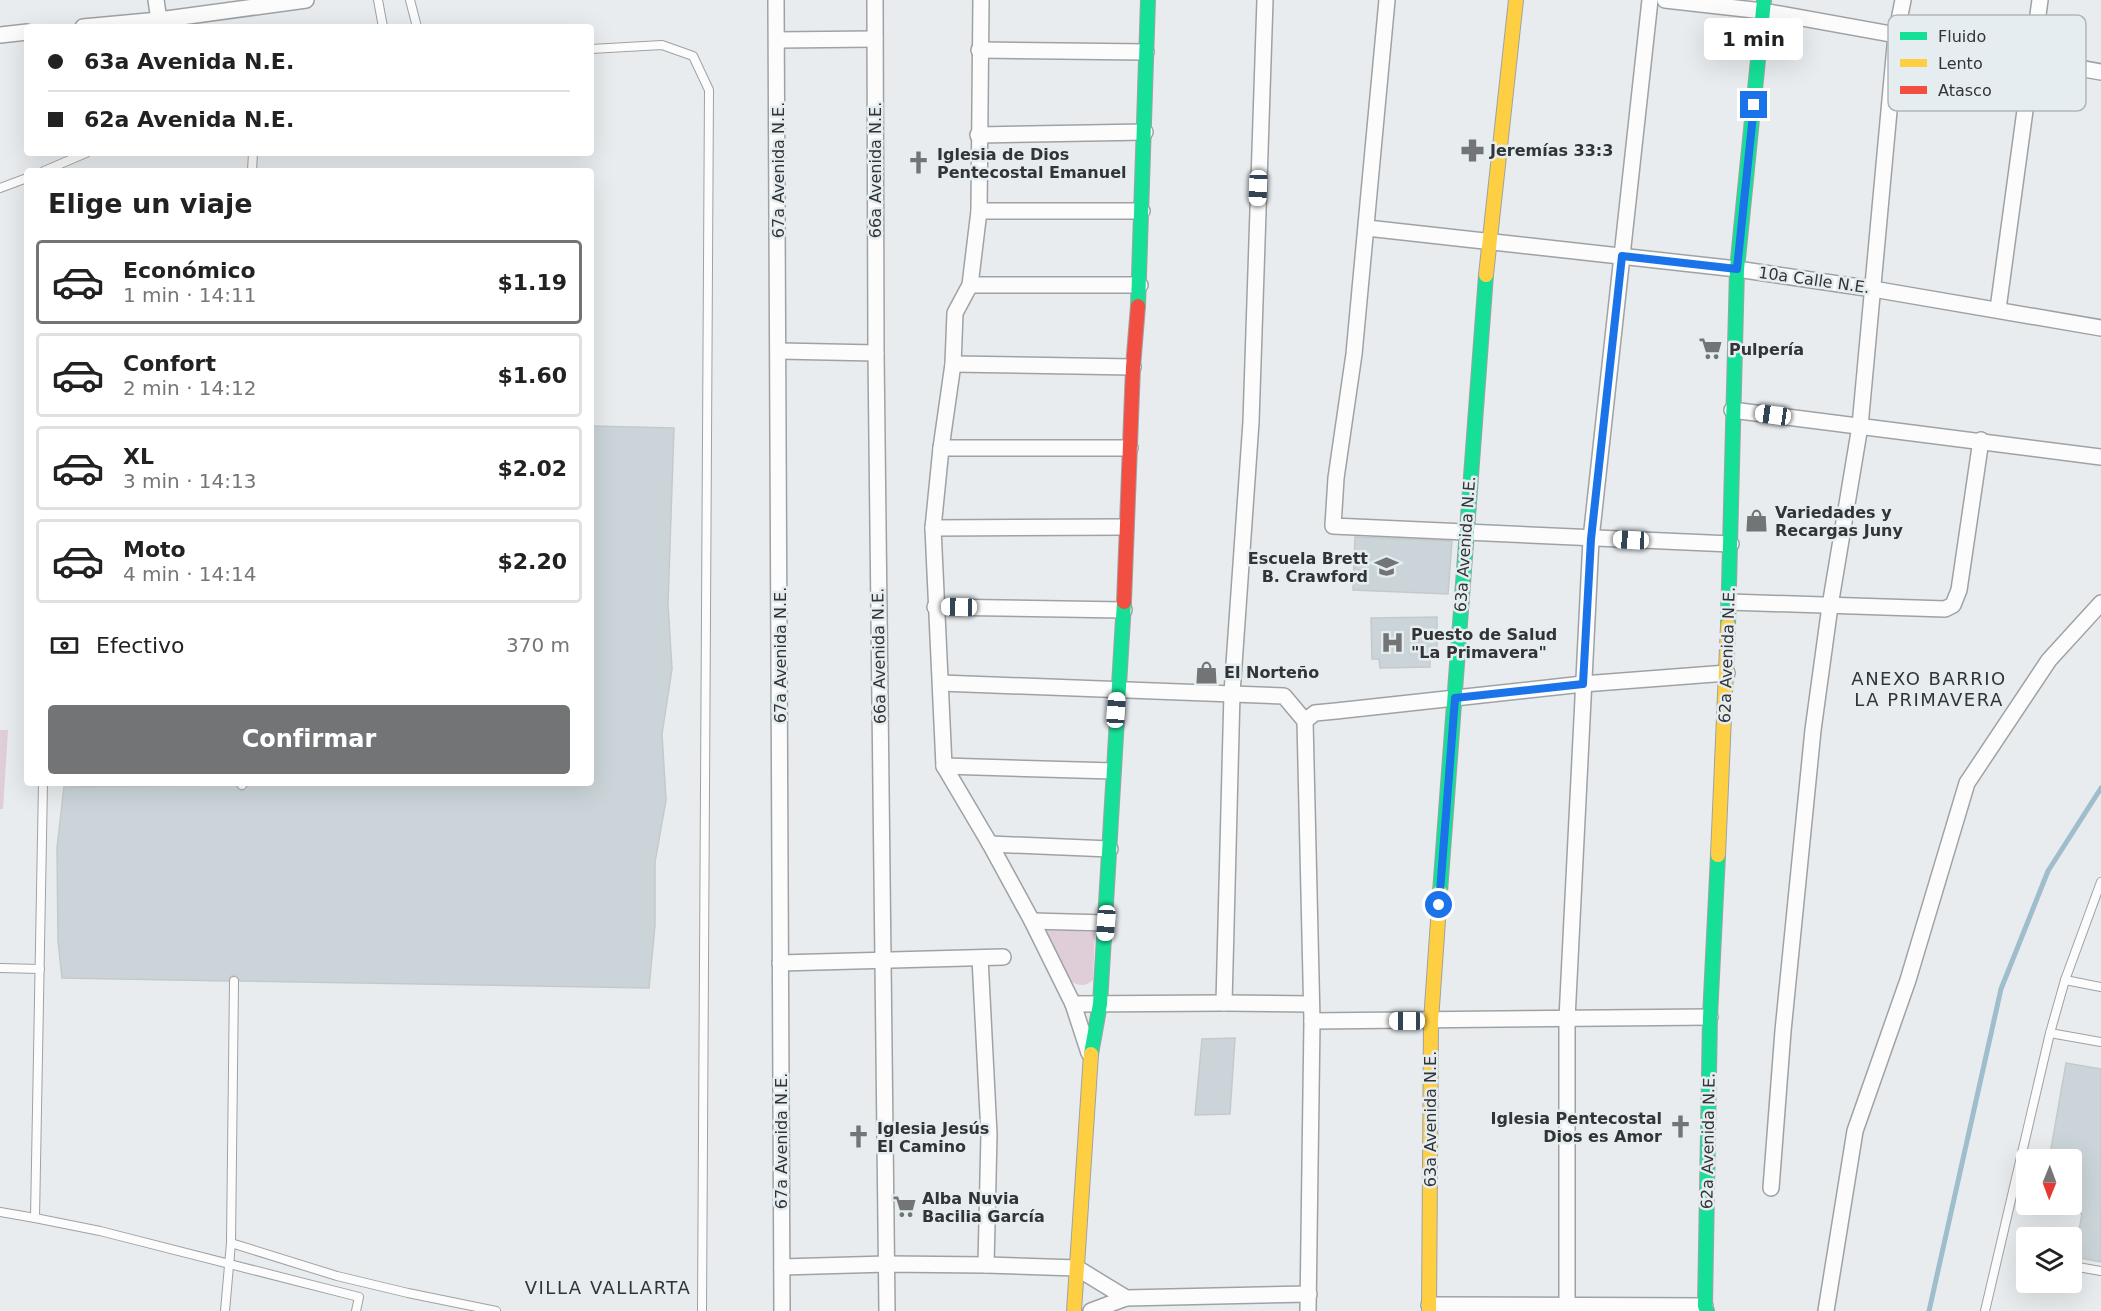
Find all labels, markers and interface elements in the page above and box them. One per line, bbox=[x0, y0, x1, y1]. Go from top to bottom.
legend bbox=[1888, 15, 2086, 111]
callout: 1 min bbox=[1704, 18, 1804, 60]
text: 1 min bbox=[1722, 27, 1785, 51]
text: Fluido bbox=[1938, 27, 1986, 46]
text: 63a Avenida N.E. bbox=[84, 49, 294, 74]
text: Lento bbox=[1938, 54, 1983, 73]
text: Atasco bbox=[1938, 81, 1992, 100]
route end bbox=[1740, 91, 1767, 118]
street label: 67a Avenida N.E. bbox=[769, 102, 788, 238]
street label: 66a Avenida N.E. bbox=[866, 102, 885, 238]
text: 62a Avenida N.E. bbox=[84, 107, 294, 132]
pharmacy icon: Jeremías 33:3 bbox=[1459, 137, 1485, 163]
place label: Jeremías 33:3 bbox=[1489, 141, 1613, 160]
place label: Iglesia de Dios Pentecostal Emanuel bbox=[937, 145, 1126, 182]
church icon: Iglesia de Dios Pentecostal Emanuel bbox=[906, 150, 932, 176]
car bbox=[1248, 170, 1268, 206]
text: Elige un viaje bbox=[48, 188, 252, 219]
icon: car bbox=[51, 255, 105, 309]
text: Económico bbox=[123, 258, 256, 283]
street label: 10a Calle N.E. bbox=[1757, 263, 1871, 297]
text: $1.19 bbox=[497, 270, 567, 295]
text: 1 min · 14:11 bbox=[123, 283, 257, 307]
supermarket icon: Pulpería bbox=[1698, 336, 1724, 362]
place label: Pulpería bbox=[1729, 340, 1804, 359]
icon: car bbox=[51, 348, 105, 402]
text: Confort bbox=[123, 351, 216, 376]
text: $1.60 bbox=[497, 363, 567, 388]
text: 2 min · 14:12 bbox=[123, 376, 257, 400]
car bbox=[1754, 404, 1792, 426]
icon: car bbox=[51, 441, 105, 495]
text: XL bbox=[123, 444, 154, 469]
text: $2.02 bbox=[497, 456, 567, 481]
text: 3 min · 14:13 bbox=[123, 469, 257, 493]
street label: 63a Avenida N.E. bbox=[1451, 475, 1479, 613]
place label: Variedades y Recargas Juny bbox=[1775, 503, 1903, 540]
shop icon: Variedades y Recargas Juny bbox=[1744, 508, 1770, 534]
car bbox=[1613, 530, 1649, 550]
icon: car bbox=[51, 534, 105, 588]
text: Moto bbox=[123, 537, 186, 562]
text: $2.20 bbox=[497, 549, 567, 574]
place label: Escuela Brett B. Crawford bbox=[1248, 549, 1368, 586]
school or university icon: Escuela Brett B. Crawford bbox=[1373, 554, 1399, 580]
text: 4 min · 14:14 bbox=[123, 562, 257, 586]
street label: 62a Avenida N.E. bbox=[1715, 586, 1739, 724]
street label: 67a Avenida N.E. bbox=[771, 587, 790, 723]
street label: 66a Avenida N.E. bbox=[868, 588, 890, 724]
car bbox=[941, 598, 977, 616]
place label: Puesto de Salud "La Primavera" bbox=[1411, 625, 1557, 662]
icon: cash bbox=[48, 629, 81, 662]
hospital icon: Puesto de Salud "La Primavera" bbox=[1380, 630, 1406, 656]
text: Efectivo bbox=[96, 633, 185, 658]
text: 370 m bbox=[506, 633, 570, 657]
shop icon: El Norteño bbox=[1193, 659, 1219, 685]
place label: El Norteño bbox=[1224, 663, 1319, 682]
district label: ANEXO BARRIO LA PRIMAVERA bbox=[1851, 668, 2007, 710]
car bbox=[1106, 691, 1126, 729]
button: Confirmar bbox=[48, 705, 570, 774]
route start bbox=[1425, 891, 1452, 918]
car bbox=[1096, 904, 1116, 942]
car bbox=[1389, 1012, 1425, 1030]
street label: 63a Avenida N.E. bbox=[1421, 1051, 1440, 1187]
street label: 67a Avenida N.E. bbox=[772, 1073, 791, 1209]
street label: 62a Avenida N.E. bbox=[1697, 1073, 1719, 1209]
place label: Iglesia Pentecostal Dios es Amor bbox=[1490, 1109, 1662, 1146]
church icon: Iglesia Pentecostal Dios es Amor bbox=[1667, 1114, 1693, 1140]
place label: Iglesia Jesús El Camino bbox=[877, 1119, 989, 1156]
church icon: Iglesia Jesús El Camino bbox=[846, 1124, 872, 1150]
north arrow bbox=[2016, 1149, 2082, 1215]
map controls bbox=[2016, 1149, 2082, 1293]
place label: Alba Nuvia Bacilia García bbox=[922, 1189, 1045, 1226]
supermarket icon: Alba Nuvia Bacilia García bbox=[891, 1194, 917, 1220]
button: layers bbox=[2016, 1227, 2082, 1293]
district label: VILLA VALLARTA bbox=[525, 1277, 691, 1298]

